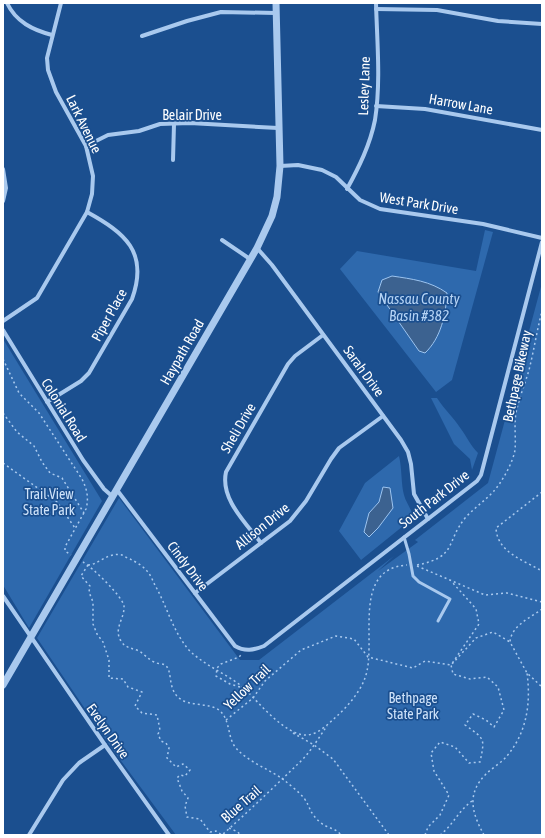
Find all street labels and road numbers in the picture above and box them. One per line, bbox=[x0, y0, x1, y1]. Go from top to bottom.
street label: Lesley Lane bbox=[355, 56, 373, 116]
street label: Harrow Lane bbox=[428, 91, 494, 117]
street label: Lark Avenue bbox=[63, 92, 105, 156]
street label: Belair Drive bbox=[162, 107, 222, 123]
street label: West Park Drive bbox=[379, 189, 459, 217]
street label: Piper Place bbox=[88, 286, 130, 344]
street label: Haypath Road bbox=[157, 316, 207, 388]
street label: Bethpage Bikeway bbox=[499, 328, 535, 423]
street label: Sarah Drive bbox=[340, 343, 388, 399]
street label: Colonial Road bbox=[38, 375, 90, 445]
street label: Sheli Drive bbox=[217, 400, 259, 456]
street label: South Park Drive bbox=[396, 467, 472, 531]
street label: Allison Drive bbox=[232, 499, 292, 553]
street label: Cindy Drive bbox=[164, 538, 212, 594]
street label: Yellow Trail bbox=[220, 661, 274, 713]
street label: Evelyn Drive bbox=[83, 701, 133, 761]
street label: Blue Trail bbox=[218, 782, 265, 826]

